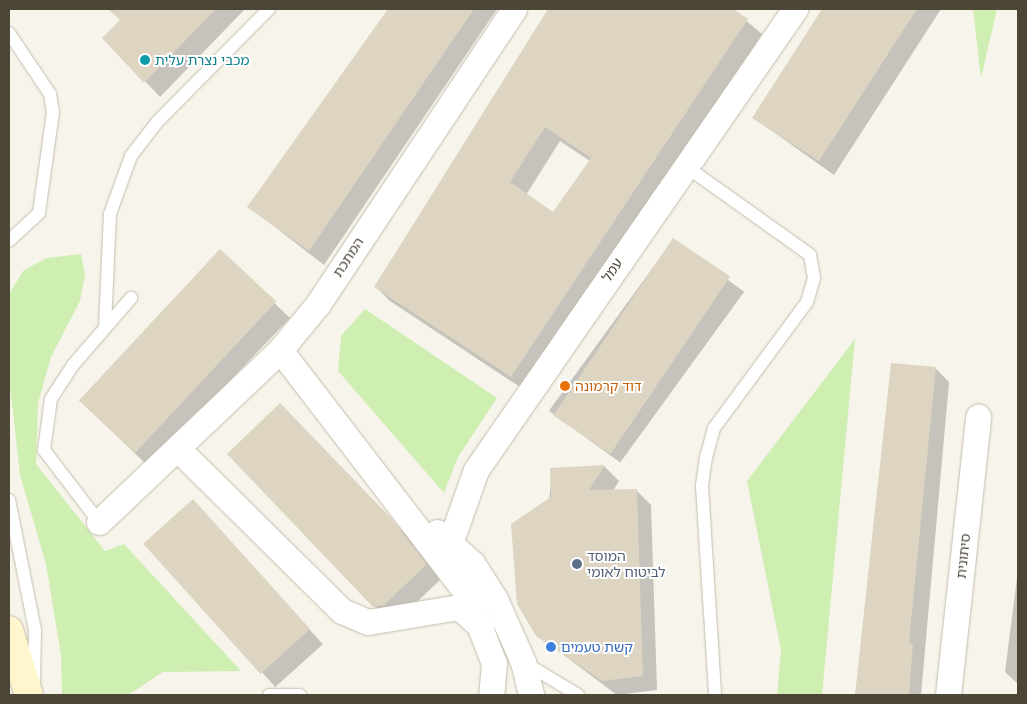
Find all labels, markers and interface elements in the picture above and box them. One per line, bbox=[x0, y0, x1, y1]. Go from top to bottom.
place label: מכבי נצרת עלית bbox=[155, 52, 249, 68]
marker: מכבי נצרת עלית bbox=[139, 54, 151, 66]
street label: המתכת bbox=[329, 234, 367, 280]
street label: עמל bbox=[598, 255, 626, 285]
place label: דוד קרמונה bbox=[575, 378, 642, 394]
marker: דוד קרמונה bbox=[559, 380, 571, 392]
street label: סיתונית bbox=[952, 533, 974, 579]
place label: המוסד לביטוח לאומי bbox=[587, 548, 666, 580]
marker: המוסד לביטוח לאומי bbox=[571, 558, 583, 570]
place label: קשת טעמים bbox=[561, 639, 633, 655]
marker: קשת טעמים bbox=[545, 641, 557, 653]

